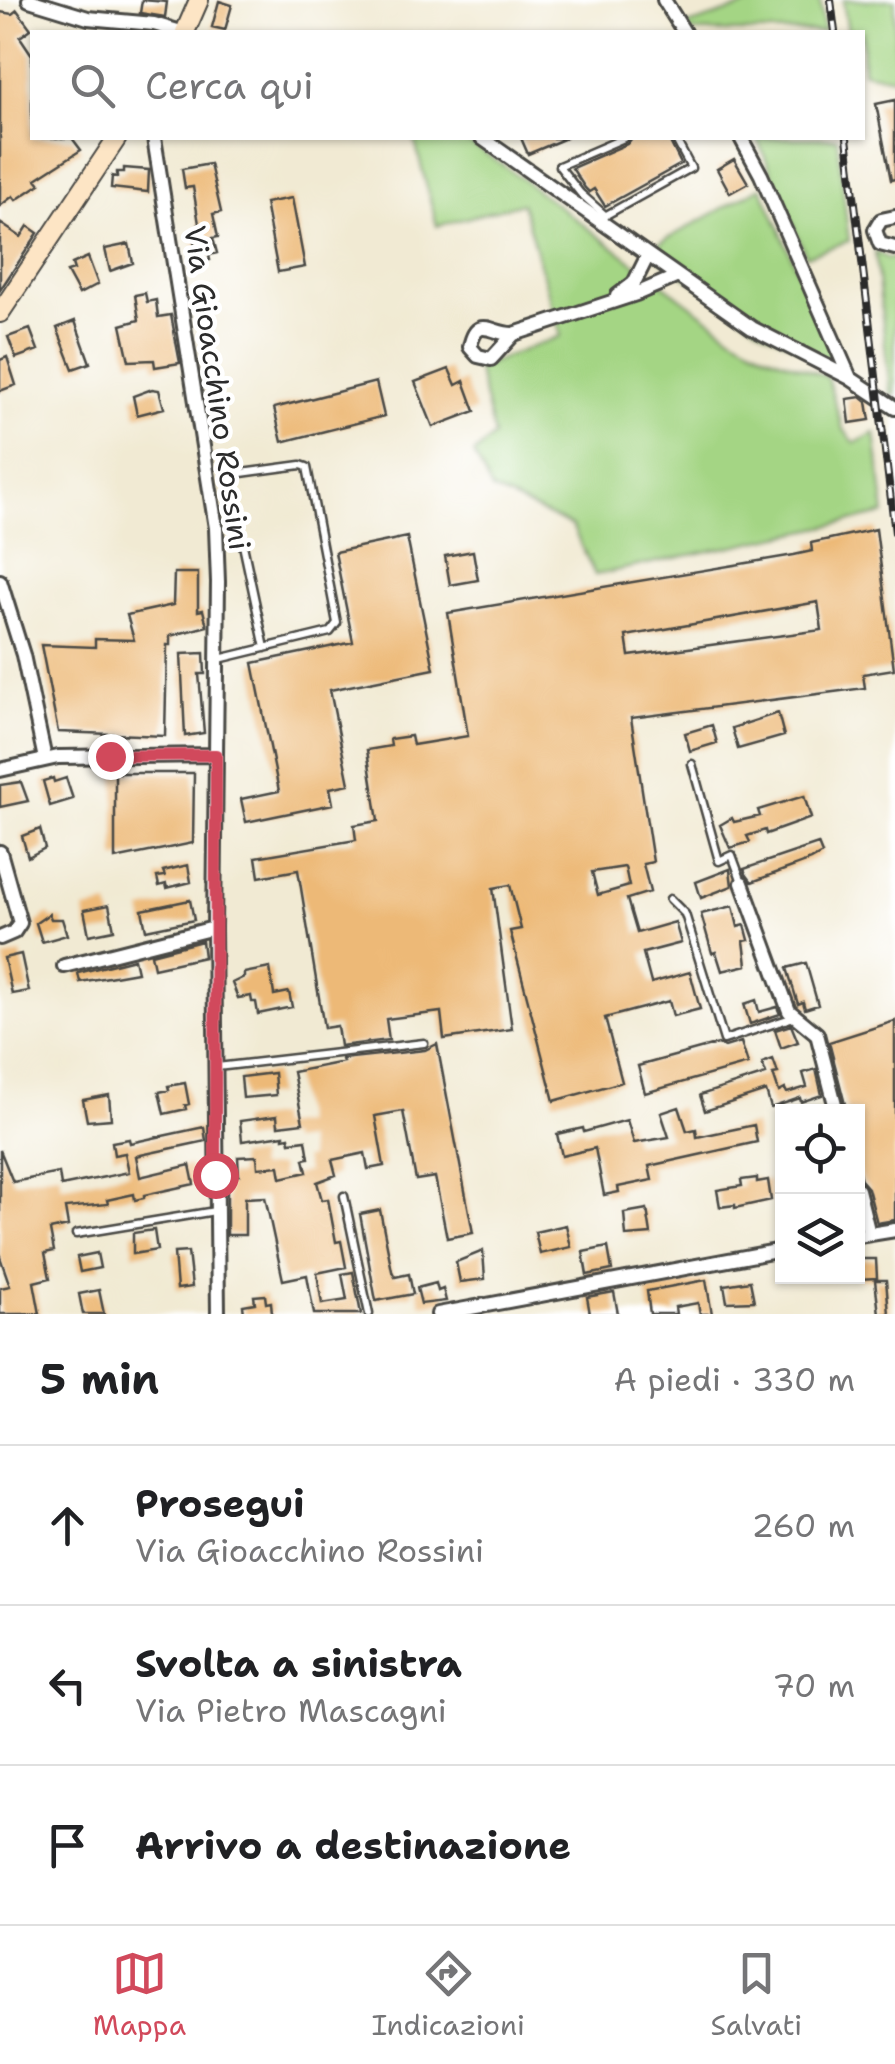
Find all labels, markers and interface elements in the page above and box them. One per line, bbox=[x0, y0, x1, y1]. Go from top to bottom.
search box bbox=[30, 30, 865, 140]
icon: search bbox=[65, 58, 120, 113]
text: Cerca qui bbox=[145, 60, 314, 111]
street label: Via Gioacchino Rossini bbox=[174, 223, 261, 553]
route end bbox=[88, 734, 134, 780]
map controls bbox=[775, 1104, 865, 1284]
button: locate bbox=[775, 1104, 865, 1194]
route start bbox=[193, 1153, 239, 1199]
button: layers bbox=[775, 1194, 865, 1284]
text: 5 min bbox=[40, 1351, 159, 1407]
text: A piedi · 330 m bbox=[614, 1358, 855, 1401]
text: Prosegui bbox=[135, 1478, 305, 1529]
icon: ahead bbox=[40, 1498, 95, 1553]
text: 260 m bbox=[752, 1504, 855, 1547]
text: Via Gioacchino Rossini bbox=[135, 1529, 484, 1572]
text: Svolta a sinistra bbox=[135, 1638, 462, 1689]
icon: left bbox=[40, 1658, 95, 1713]
text: 70 m bbox=[772, 1664, 855, 1707]
text: Via Pietro Mascagni bbox=[135, 1689, 447, 1732]
icon: arrive bbox=[40, 1818, 95, 1873]
text: Arrivo a destinazione bbox=[135, 1820, 571, 1871]
tab: Mappa bbox=[93, 1946, 186, 2044]
tab: Indicazioni bbox=[372, 1946, 525, 2044]
tab: Salvati bbox=[711, 1946, 802, 2044]

